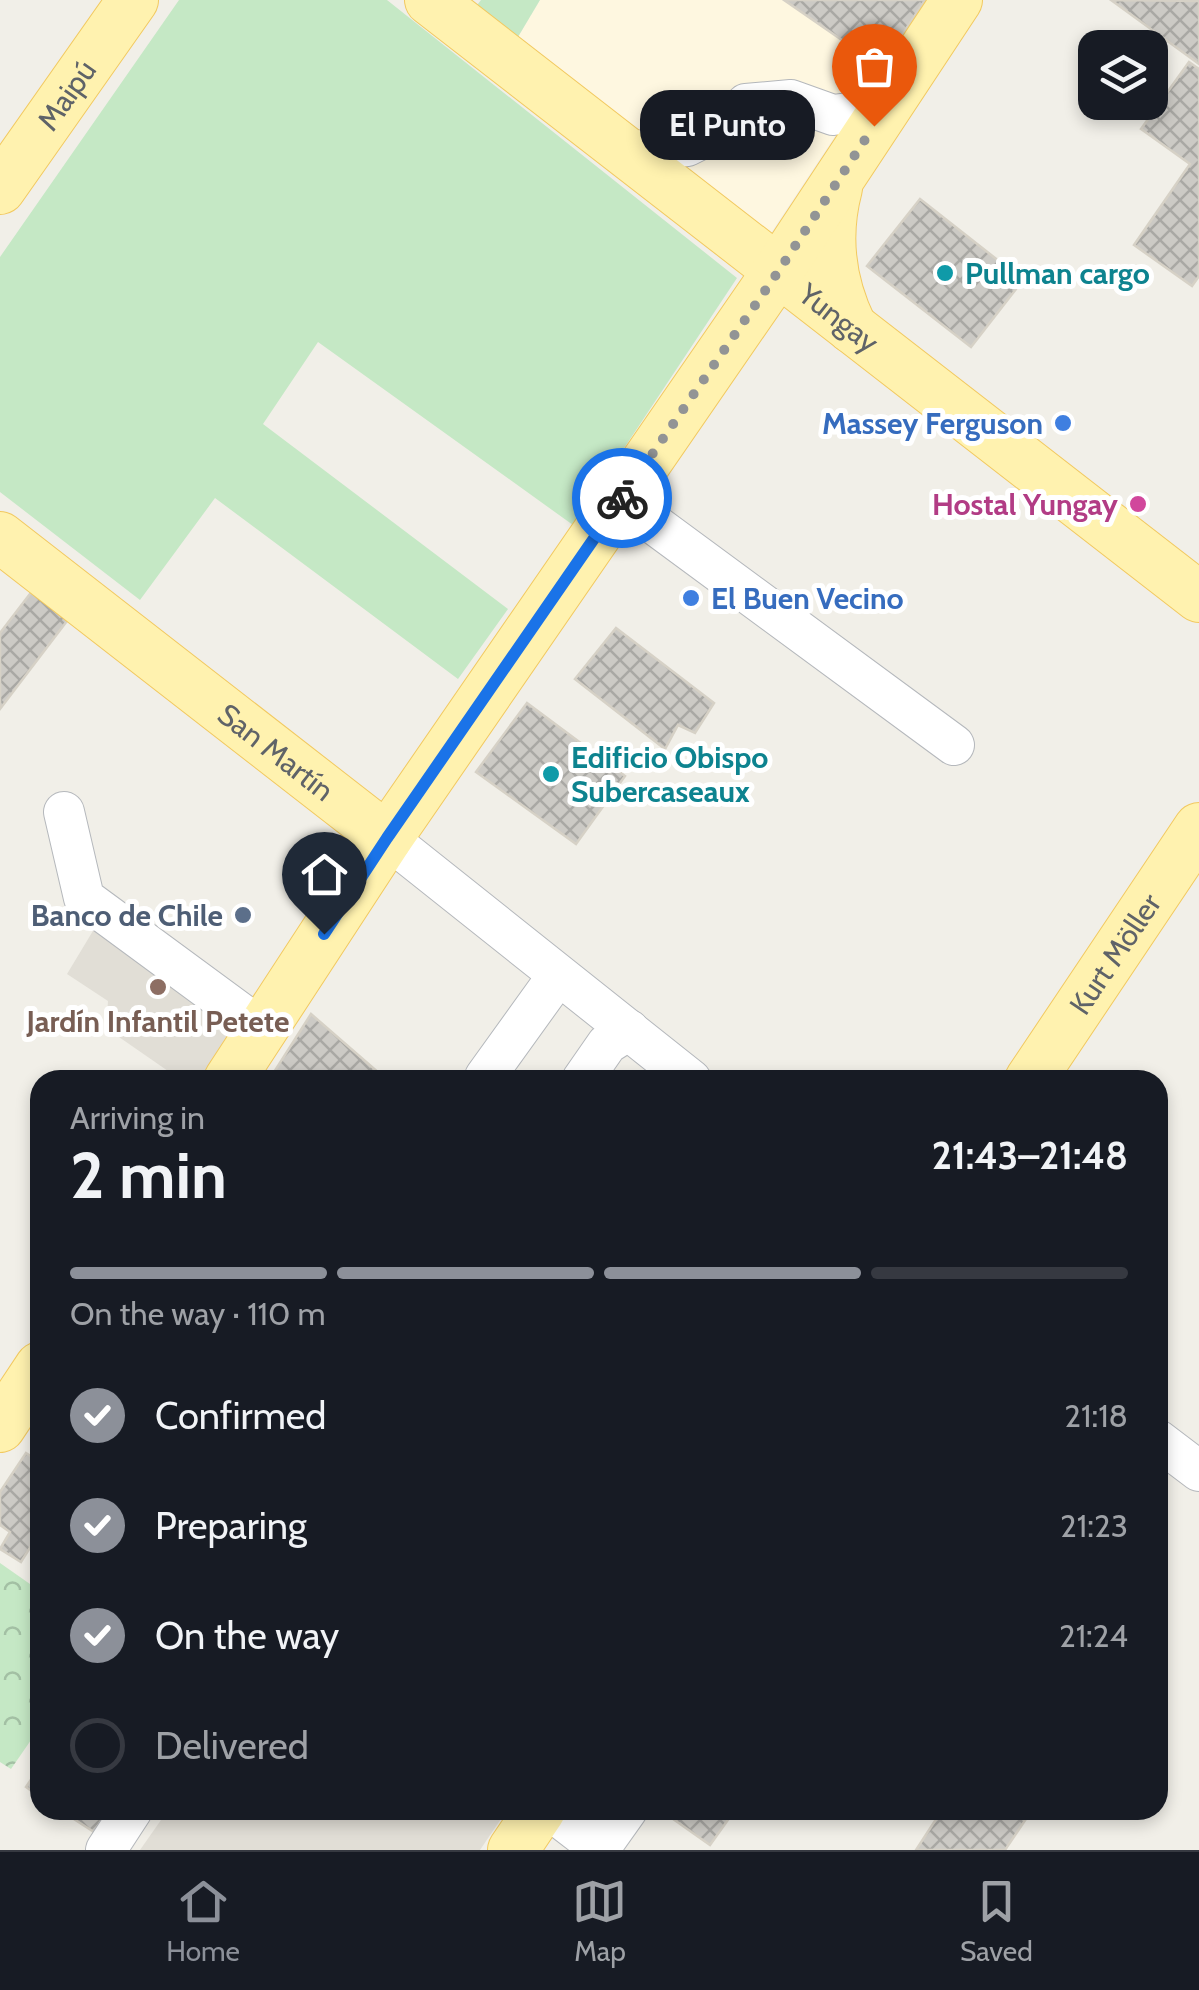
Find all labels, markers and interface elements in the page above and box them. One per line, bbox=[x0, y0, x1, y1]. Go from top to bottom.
pin bbox=[832, 24, 917, 127]
map controls bbox=[1078, 30, 1168, 120]
button: layers bbox=[1078, 30, 1168, 120]
icon: bag bbox=[847, 39, 902, 94]
street label: Maipú bbox=[29, 53, 104, 137]
callout: El Punto bbox=[639, 91, 814, 161]
text: El Punto bbox=[669, 105, 786, 144]
place label: Pullman cargo bbox=[965, 255, 1150, 292]
marker: Pullman cargo bbox=[934, 262, 956, 284]
street label: Yungay bbox=[791, 274, 887, 360]
place label: Massey Ferguson bbox=[822, 405, 1043, 442]
marker: Massey Ferguson bbox=[1052, 412, 1074, 434]
courier bbox=[572, 448, 672, 548]
icon: bike bbox=[595, 471, 650, 526]
place label: Hostal Yungay bbox=[932, 486, 1119, 523]
marker: Hostal Yungay bbox=[1127, 493, 1149, 515]
place label: El Buen Vecino bbox=[711, 580, 904, 617]
marker: El Buen Vecino bbox=[680, 587, 702, 609]
street label: San Martín bbox=[211, 695, 342, 808]
place label: Edificio Obispo Subercaseaux bbox=[571, 739, 768, 810]
marker: Edificio Obispo Subercaseaux bbox=[540, 763, 562, 785]
pin bbox=[282, 832, 367, 935]
icon: home bbox=[297, 847, 352, 902]
street label: Kurt Möller bbox=[1061, 886, 1169, 1021]
place label: Banco de Chile bbox=[31, 897, 223, 934]
marker: Banco de Chile bbox=[232, 904, 254, 926]
marker: Jardín Infantil Petete bbox=[147, 976, 169, 998]
place label: Jardín Infantil Petete bbox=[25, 1003, 290, 1040]
text: Arriving in bbox=[70, 1098, 205, 1137]
text: 21:43–21:48 bbox=[932, 1132, 1128, 1179]
text: 2 min bbox=[70, 1135, 227, 1214]
text: On the way · 110 m bbox=[70, 1294, 326, 1333]
icon: check bbox=[70, 1388, 125, 1443]
text: Confirmed bbox=[155, 1392, 326, 1439]
text: 21:18 bbox=[1064, 1396, 1128, 1435]
icon: check bbox=[70, 1498, 125, 1553]
text: Preparing bbox=[155, 1502, 307, 1549]
text: 21:23 bbox=[1060, 1506, 1128, 1545]
icon: check bbox=[70, 1608, 125, 1663]
text: On the way bbox=[155, 1612, 339, 1659]
text: 21:24 bbox=[1059, 1616, 1128, 1655]
text: Delivered bbox=[155, 1722, 309, 1769]
tab: Home bbox=[166, 1874, 240, 1968]
tab: Map bbox=[572, 1874, 627, 1968]
tab: Saved bbox=[960, 1874, 1033, 1968]

